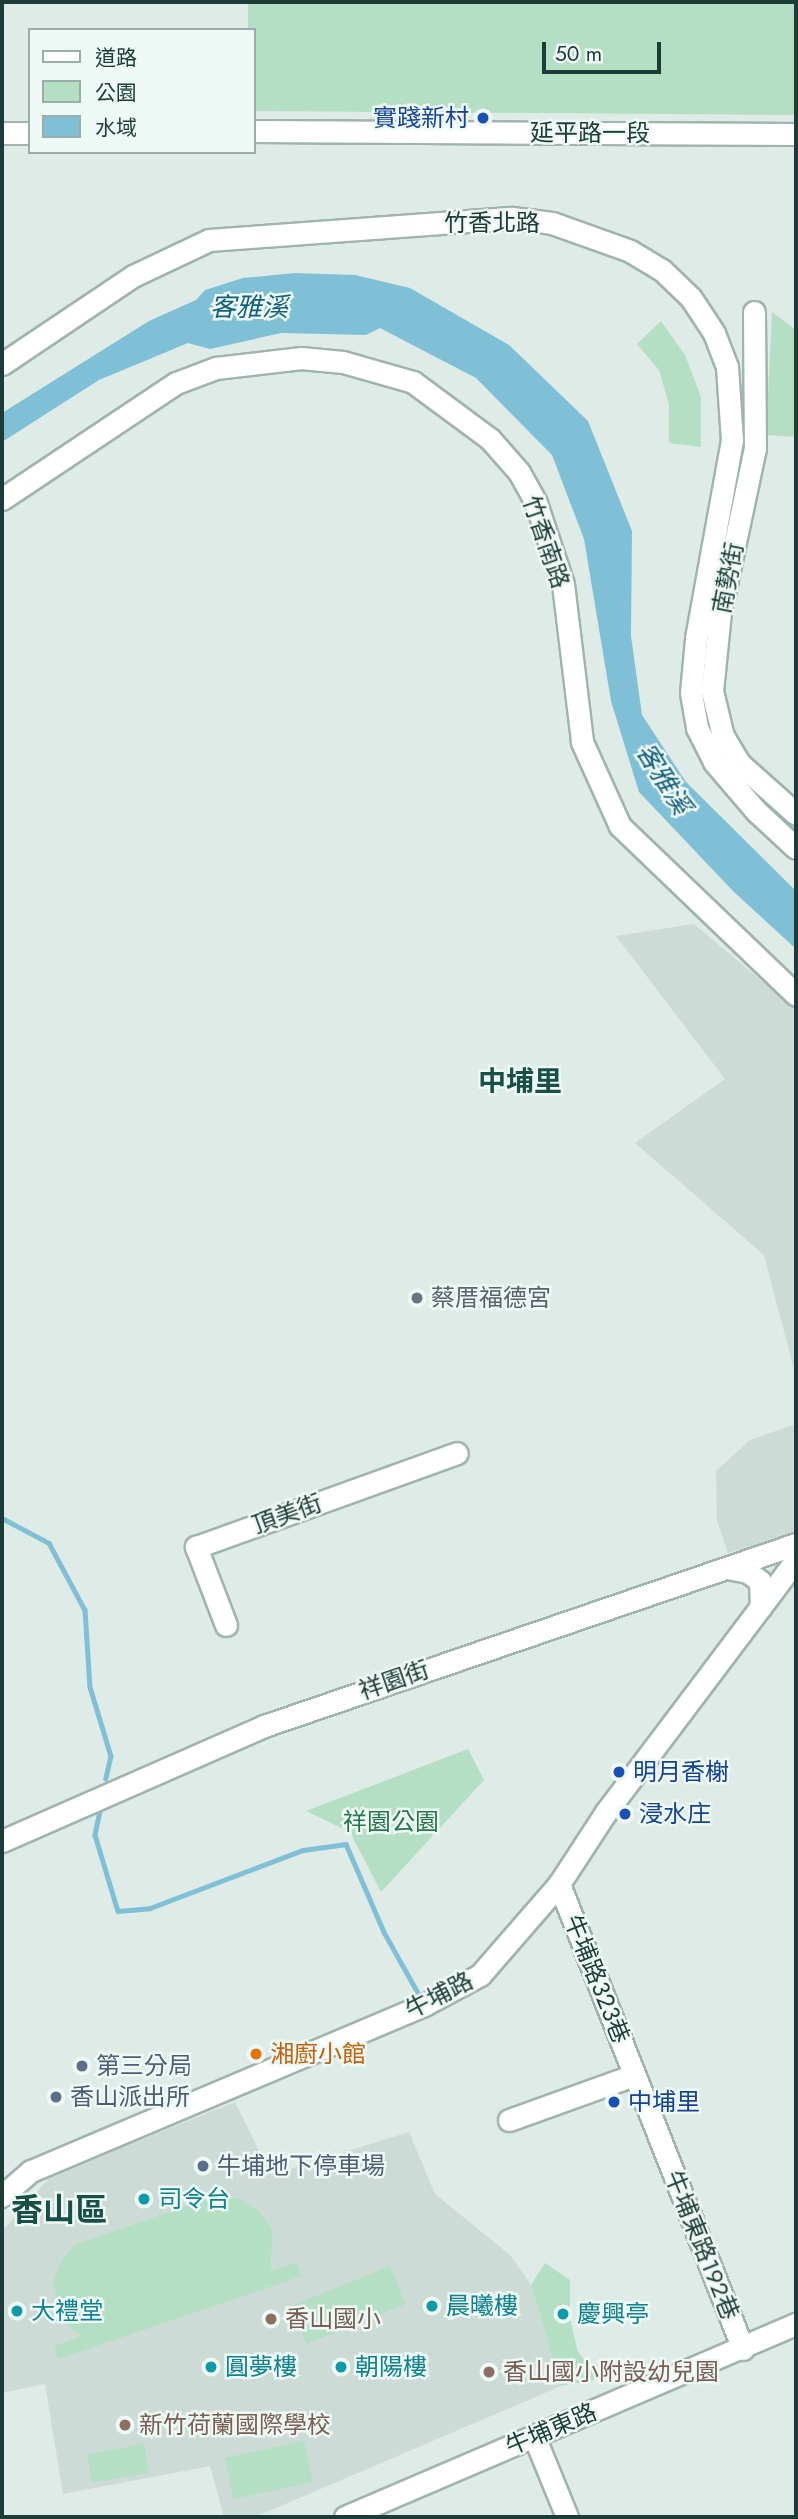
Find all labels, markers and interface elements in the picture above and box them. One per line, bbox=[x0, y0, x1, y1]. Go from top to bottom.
legend bbox=[28, 28, 256, 154]
scale bar bbox=[546, 28, 665, 72]
text: 50 m bbox=[555, 39, 602, 69]
text: 道路 bbox=[95, 43, 137, 73]
text: 公園 bbox=[95, 78, 137, 108]
place label: 實踐新村 bbox=[373, 104, 469, 132]
marker: 實踐新村 bbox=[475, 110, 491, 126]
text: 水域 bbox=[95, 113, 137, 143]
street label: 延平路一段 bbox=[530, 119, 650, 147]
street label: 竹香北路 bbox=[444, 209, 540, 237]
water label: 客雅溪 bbox=[210, 292, 288, 324]
street label: 竹香南路 bbox=[517, 492, 575, 592]
street label: 南勢街 bbox=[707, 540, 749, 616]
water label: 客雅溪 bbox=[629, 738, 697, 820]
district label: 中埔里 bbox=[478, 1065, 562, 1099]
place label: 蔡厝福德宮 bbox=[431, 1284, 551, 1312]
marker: 蔡厝福德宮 bbox=[409, 1290, 425, 1306]
street label: 頂美街 bbox=[248, 1488, 326, 1540]
street label: 祥園街 bbox=[355, 1655, 433, 1705]
place label: 明月香榭 bbox=[633, 1758, 729, 1786]
marker: 明月香榭 bbox=[611, 1764, 627, 1780]
place label: 浸水庄 bbox=[639, 1800, 711, 1828]
marker: 浸水庄 bbox=[617, 1806, 633, 1822]
park label: 祥園公園 bbox=[343, 1808, 439, 1836]
street label: 牛埔路323巷 bbox=[558, 1911, 636, 2047]
street label: 牛埔路 bbox=[400, 1966, 478, 2024]
place label: 湘廚小館 bbox=[270, 2040, 366, 2068]
marker: 湘廚小館 bbox=[248, 2046, 264, 2062]
place label: 第三分局 bbox=[96, 2052, 192, 2080]
marker: 第三分局 bbox=[74, 2058, 90, 2074]
place label: 香山派出所 bbox=[70, 2083, 190, 2111]
place label: 中埔里 bbox=[628, 2088, 700, 2116]
marker: 香山派出所 bbox=[48, 2089, 64, 2105]
marker: 中埔里 bbox=[606, 2094, 622, 2110]
place label: 牛埔地下停車場 bbox=[217, 2152, 385, 2180]
marker: 牛埔地下停車場 bbox=[195, 2158, 211, 2174]
street label: 牛埔東路192巷 bbox=[659, 2166, 745, 2324]
place label: 司令台 bbox=[158, 2185, 230, 2213]
district label: 香山區 bbox=[11, 2191, 107, 2229]
marker: 司令台 bbox=[136, 2191, 152, 2207]
place label: 晨曦樓 bbox=[446, 2292, 518, 2320]
place label: 大禮堂 bbox=[31, 2297, 103, 2325]
marker: 晨曦樓 bbox=[424, 2298, 440, 2314]
place label: 慶興亭 bbox=[577, 2300, 649, 2328]
marker: 大禮堂 bbox=[9, 2303, 25, 2319]
place label: 香山國小 bbox=[285, 2305, 381, 2333]
marker: 慶興亭 bbox=[555, 2306, 571, 2322]
marker: 香山國小 bbox=[263, 2311, 279, 2327]
place label: 圓夢樓 bbox=[225, 2353, 297, 2381]
place label: 朝陽樓 bbox=[355, 2353, 427, 2381]
place label: 香山國小附設幼兒園 bbox=[503, 2358, 719, 2386]
marker: 圓夢樓 bbox=[203, 2359, 219, 2375]
marker: 朝陽樓 bbox=[333, 2359, 349, 2375]
marker: 香山國小附設幼兒園 bbox=[481, 2364, 497, 2380]
street label: 牛埔東路 bbox=[501, 2397, 601, 2461]
place label: 新竹荷蘭國際學校 bbox=[139, 2411, 331, 2439]
marker: 新竹荷蘭國際學校 bbox=[117, 2417, 133, 2433]

